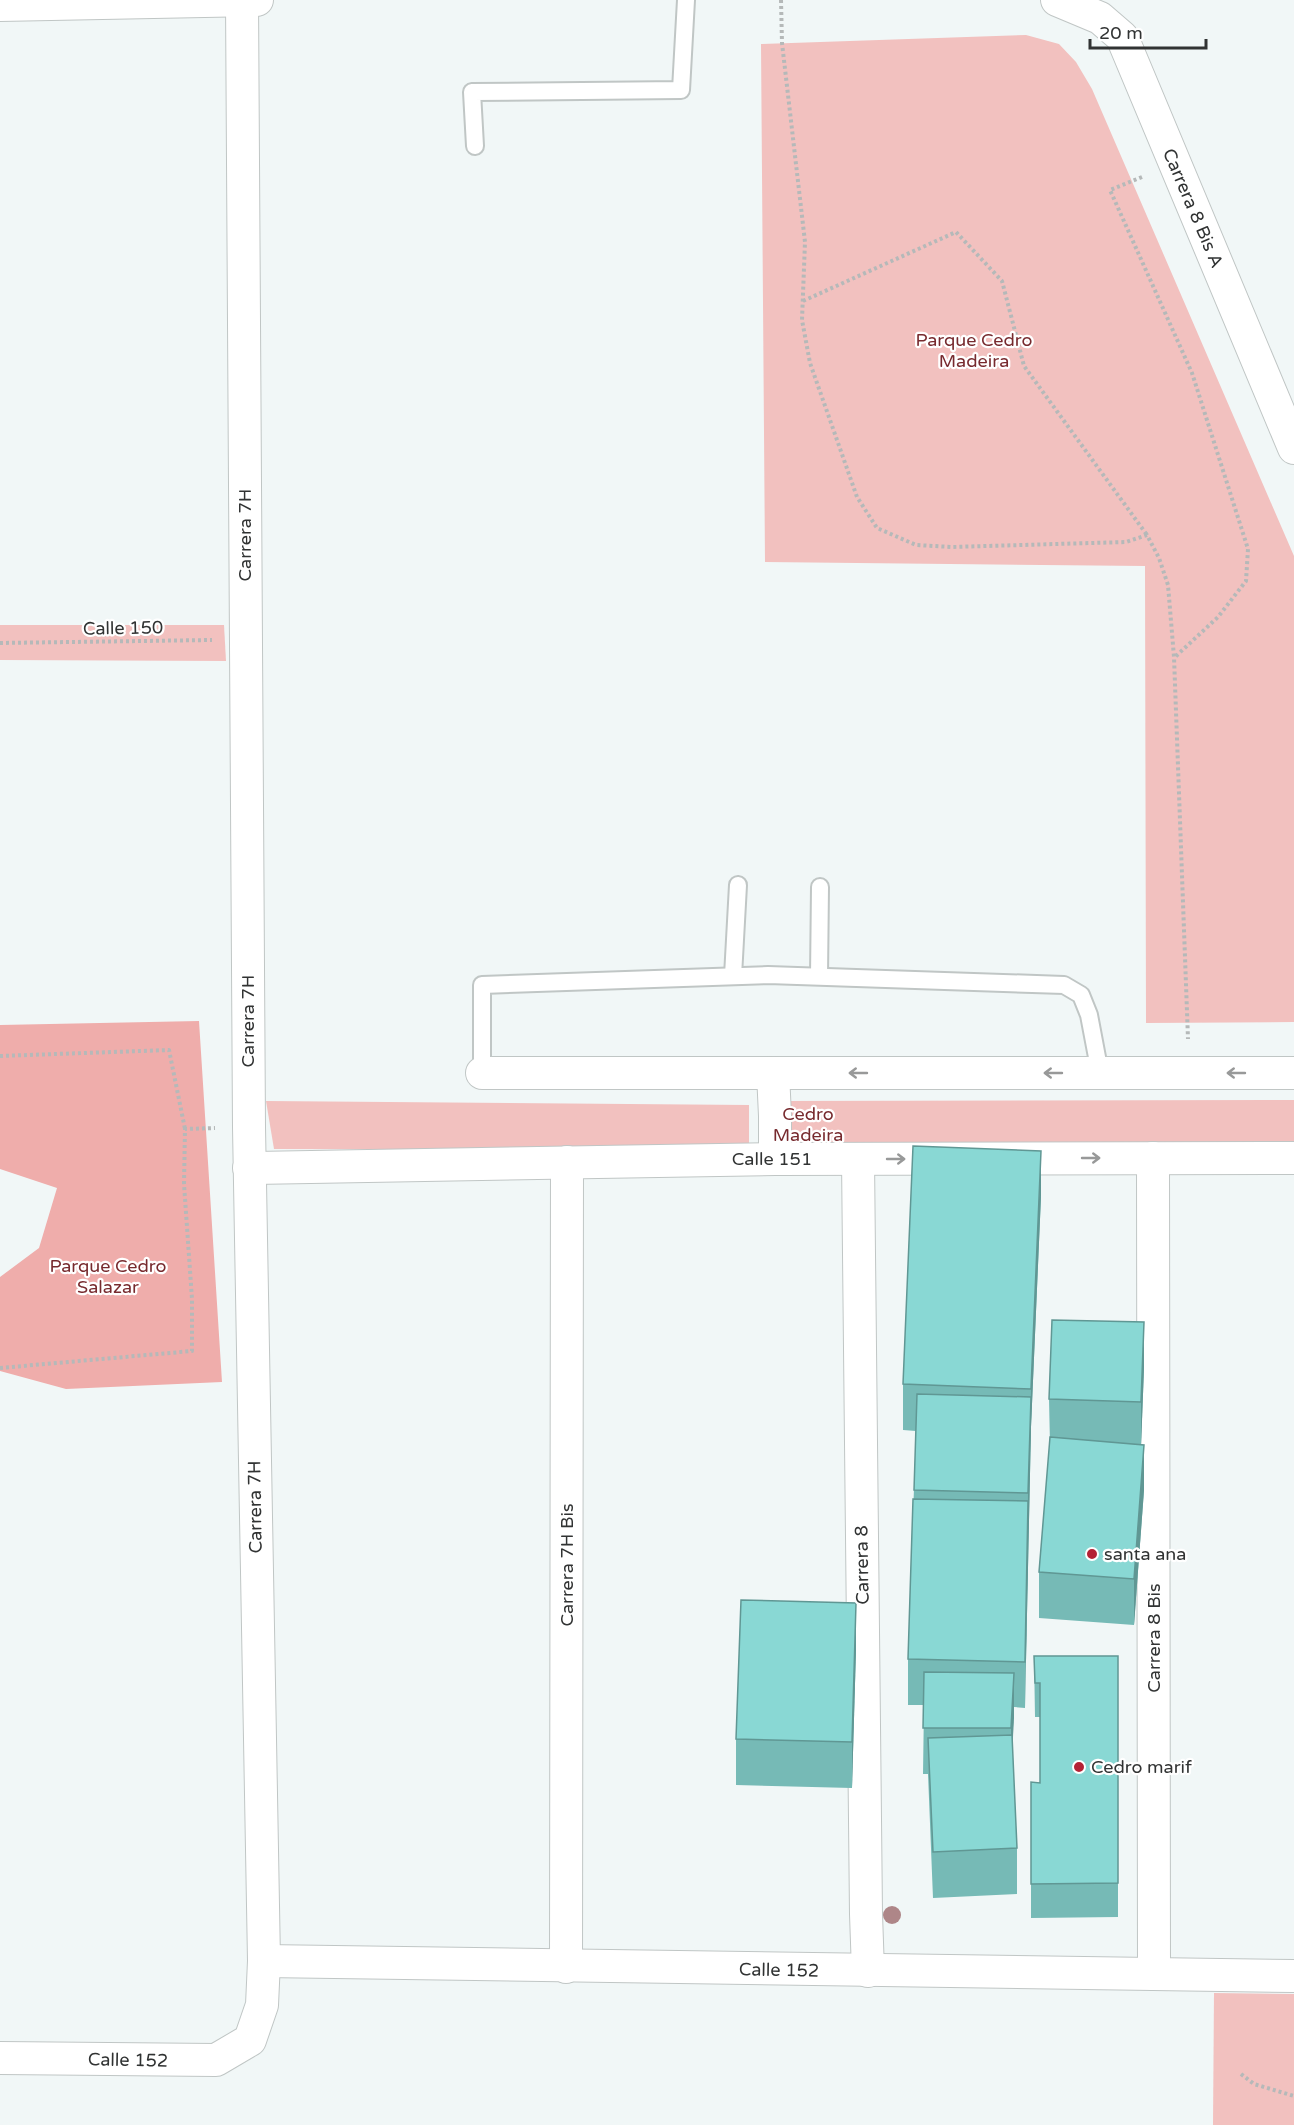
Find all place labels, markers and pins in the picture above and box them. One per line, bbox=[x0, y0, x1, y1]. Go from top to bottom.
place label: santa ana bbox=[1104, 1543, 1186, 1565]
marker: santa ana bbox=[1085, 1547, 1099, 1561]
place label: Cedro marif bbox=[1091, 1756, 1192, 1778]
marker: Cedro marif bbox=[1072, 1760, 1086, 1774]

